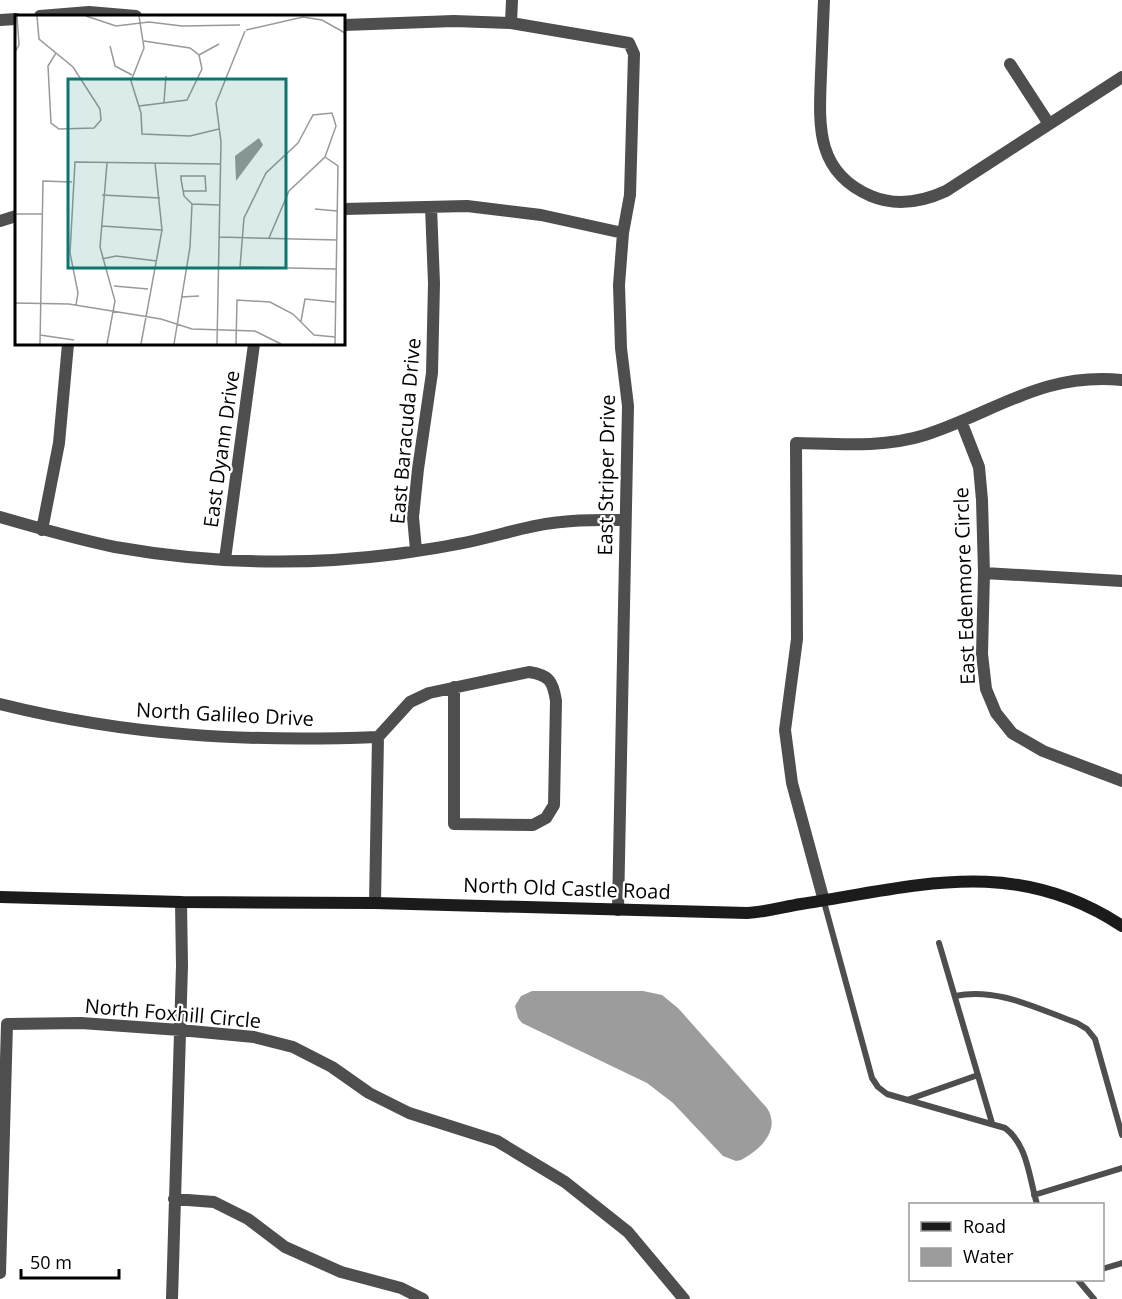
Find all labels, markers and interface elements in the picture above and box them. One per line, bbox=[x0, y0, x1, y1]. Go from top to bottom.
inset map bbox=[15, 15, 345, 345]
street label: East Baracuda Drive bbox=[383, 337, 427, 525]
street label: East Dyann Drive bbox=[197, 369, 245, 529]
street label: East Striper Drive bbox=[591, 394, 621, 556]
street label: East Edenmore Circle bbox=[947, 487, 981, 685]
street label: North Galileo Drive bbox=[135, 696, 315, 732]
street label: North Old Castle Road bbox=[463, 871, 671, 905]
street label: North Foxhill Circle bbox=[84, 992, 262, 1034]
legend bbox=[909, 1203, 1104, 1281]
text: Road bbox=[963, 1214, 1006, 1238]
scale bar bbox=[21, 1242, 118, 1280]
text: Water bbox=[963, 1244, 1014, 1268]
text: 50 m bbox=[30, 1250, 72, 1274]

